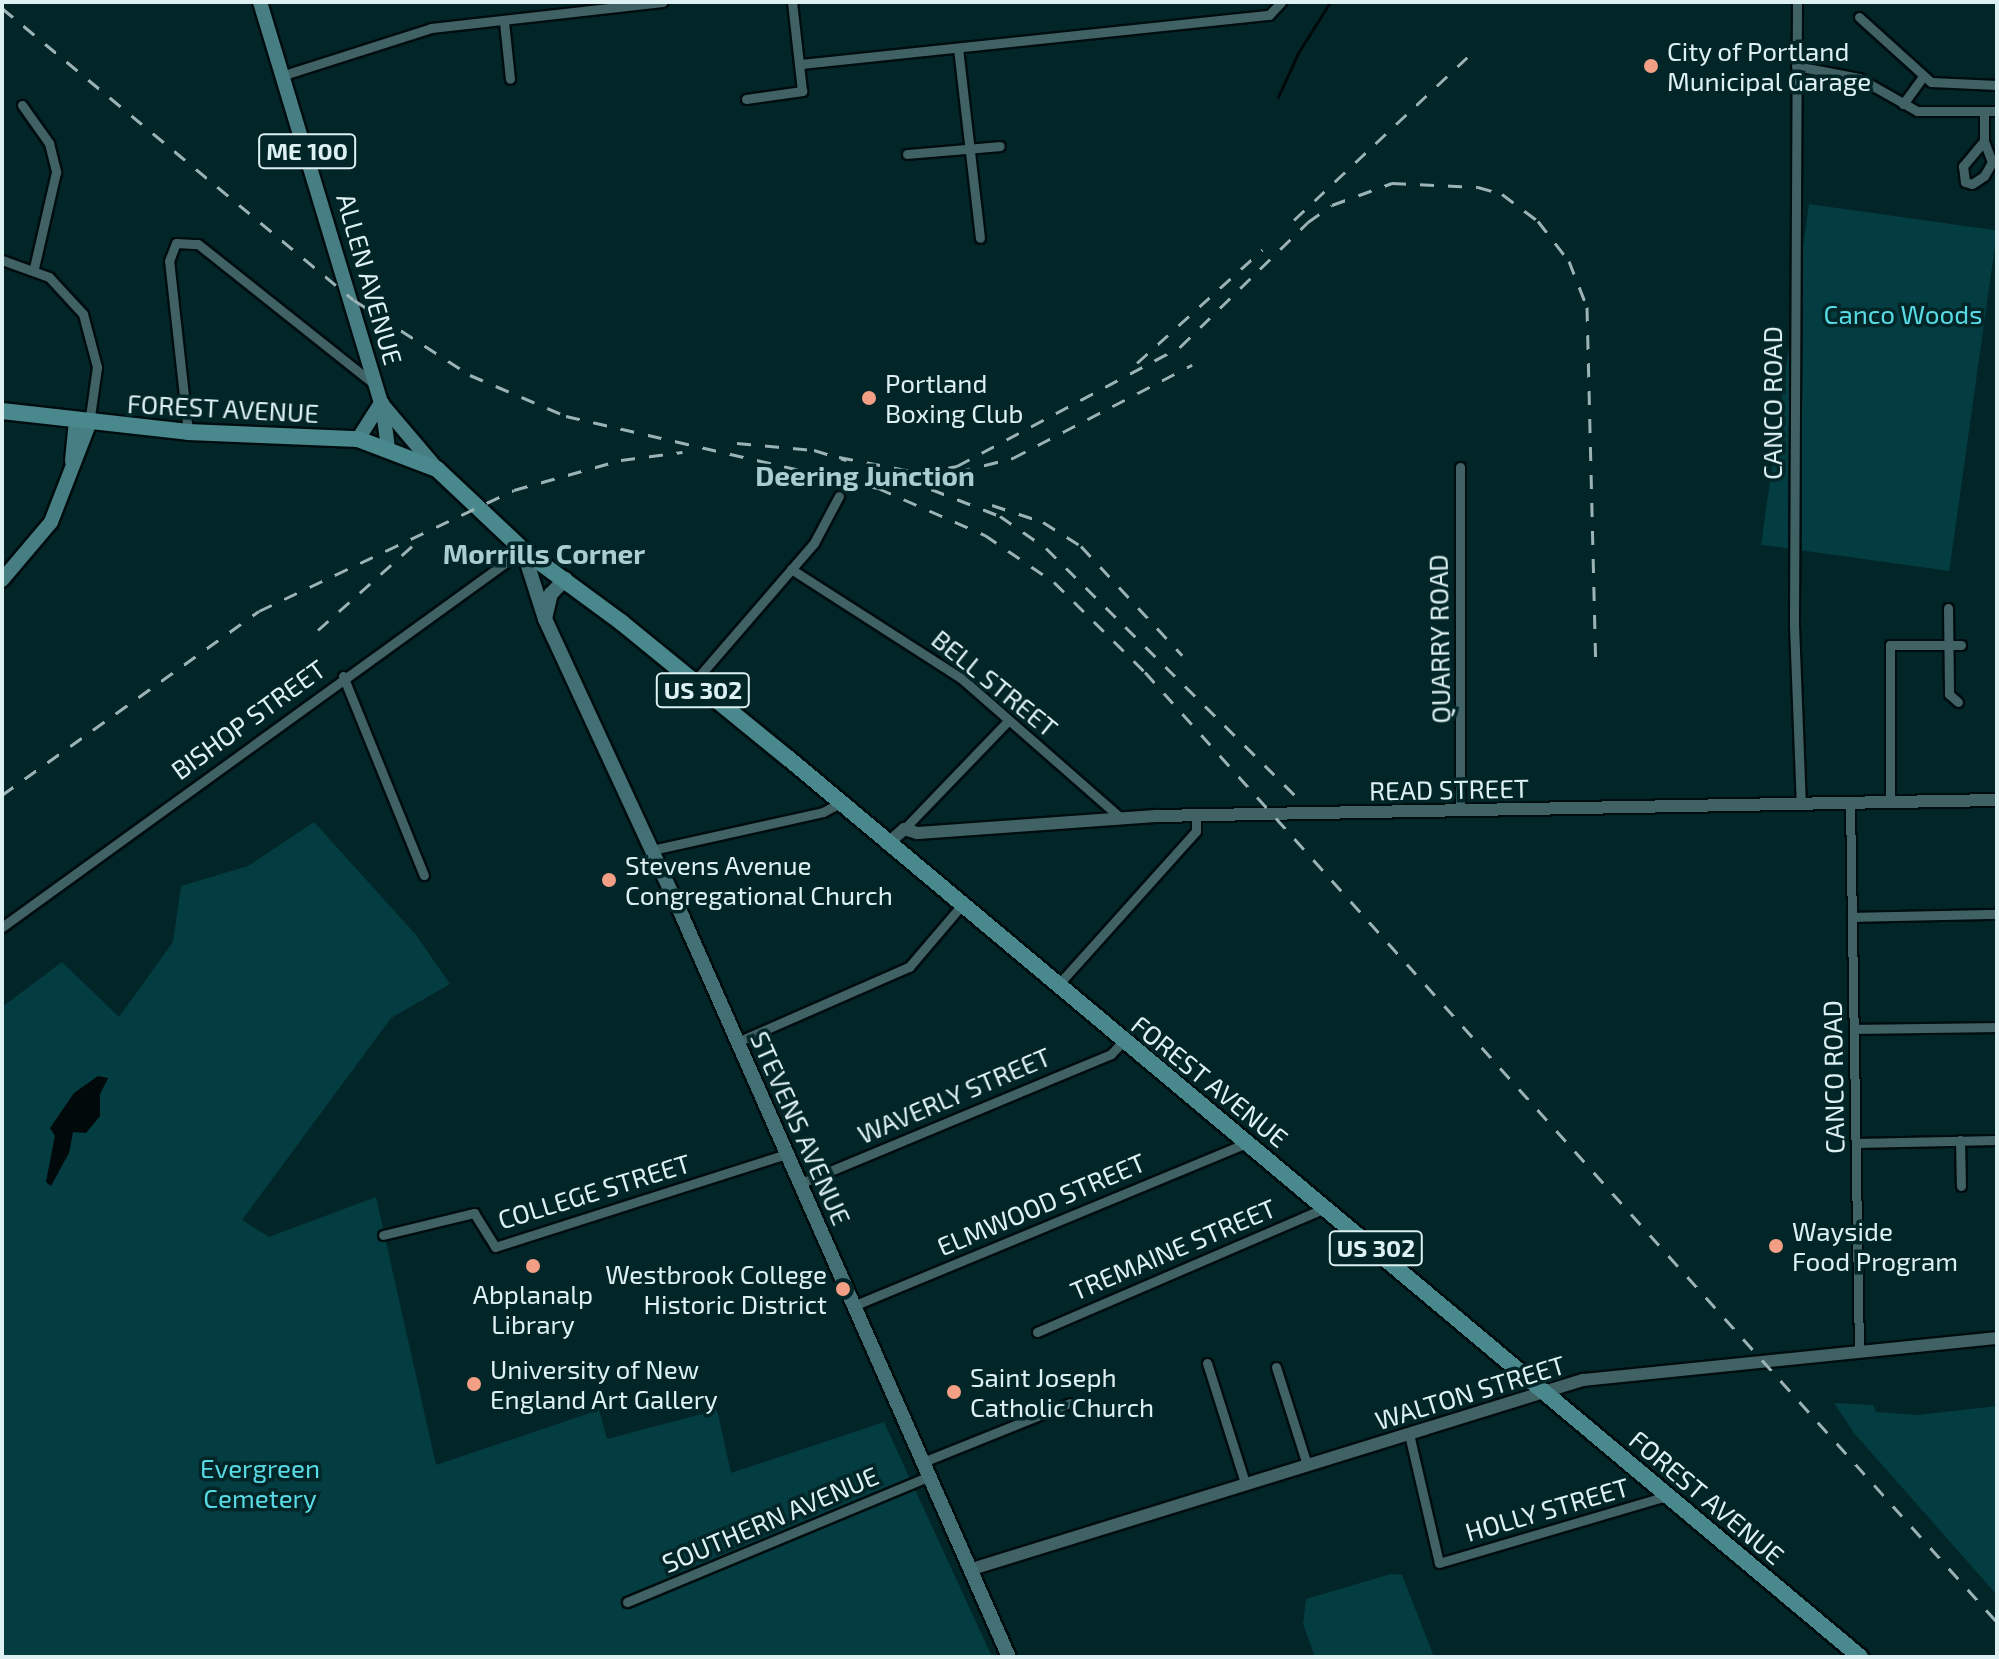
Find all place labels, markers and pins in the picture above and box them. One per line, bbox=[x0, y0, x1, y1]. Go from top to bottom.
place label: City of Portland Municipal Garage bbox=[1667, 35, 1872, 96]
marker: City of Portland Municipal Garage bbox=[1642, 57, 1660, 75]
place label: Portland Boxing Club bbox=[885, 367, 1023, 428]
marker: Portland Boxing Club bbox=[860, 389, 878, 407]
place label: Stevens Avenue Congregational Church bbox=[625, 849, 894, 910]
marker: Stevens Avenue Congregational Church bbox=[600, 871, 618, 889]
place label: Wayside Food Program bbox=[1792, 1215, 1958, 1276]
marker: Wayside Food Program bbox=[1767, 1237, 1785, 1255]
marker: Abplanalp Library bbox=[524, 1257, 542, 1275]
place label: Westbrook College Historic District bbox=[605, 1258, 827, 1320]
place label: Abplanalp Library bbox=[473, 1278, 593, 1340]
marker: Westbrook College Historic District bbox=[834, 1280, 852, 1298]
place label: University of New England Art Gallery bbox=[490, 1353, 718, 1414]
place label: Saint Joseph Catholic Church bbox=[970, 1361, 1154, 1422]
marker: University of New England Art Gallery bbox=[465, 1375, 483, 1393]
marker: Saint Joseph Catholic Church bbox=[945, 1383, 963, 1401]

